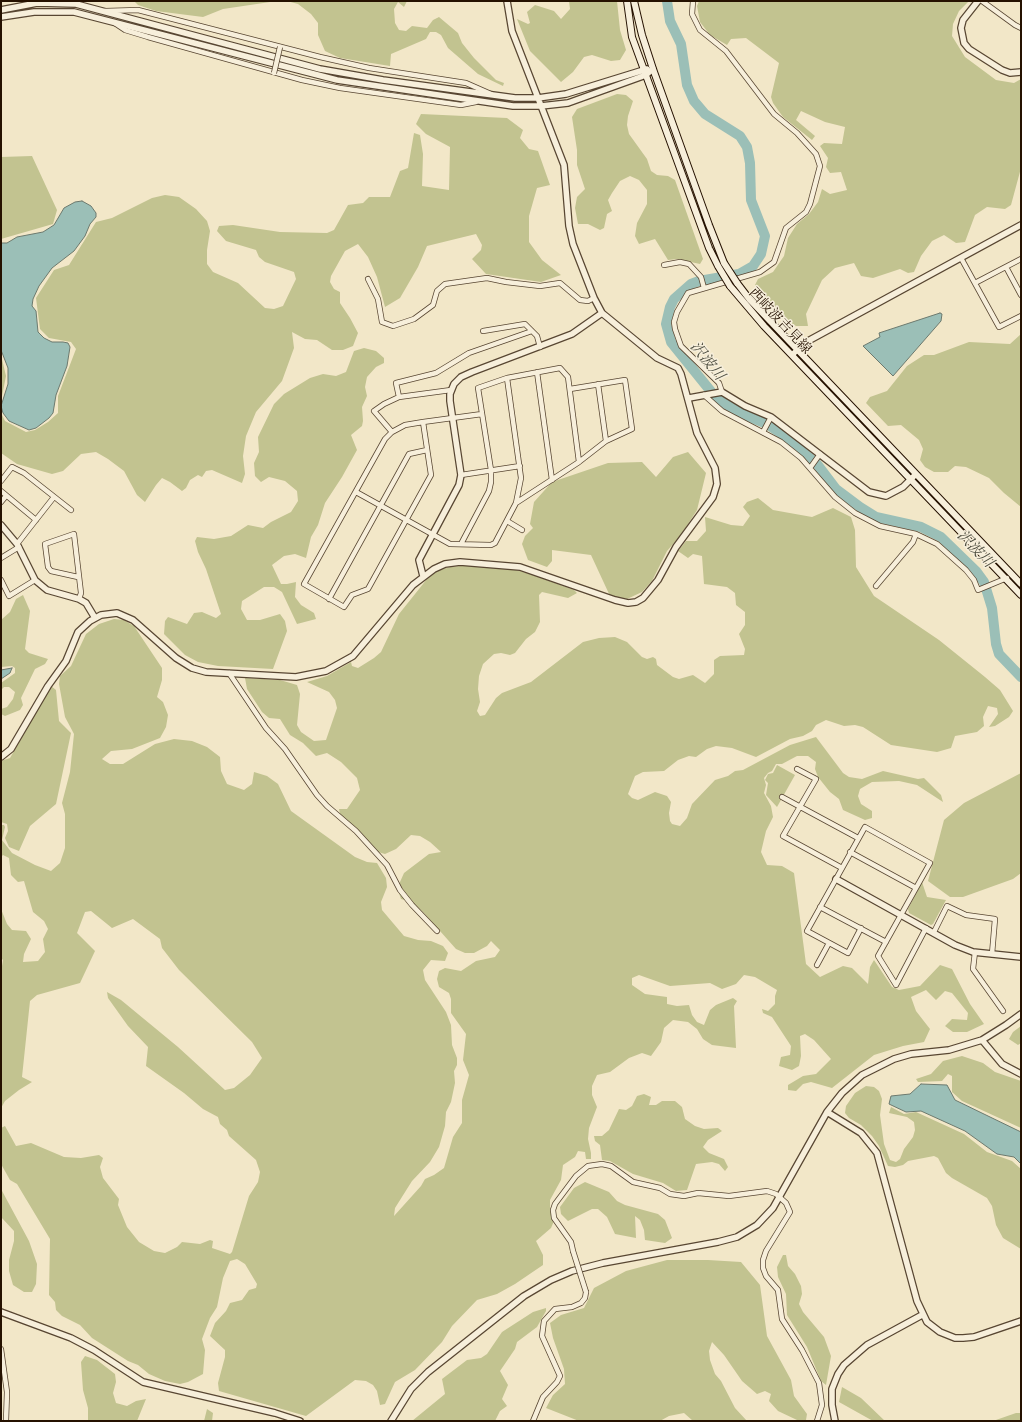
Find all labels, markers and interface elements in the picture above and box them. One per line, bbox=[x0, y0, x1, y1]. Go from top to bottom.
street label: 西岐波吉見線 bbox=[744, 286, 814, 358]
water label: 沢波川 bbox=[685, 339, 727, 385]
water label: 沢波川 bbox=[952, 528, 996, 572]

